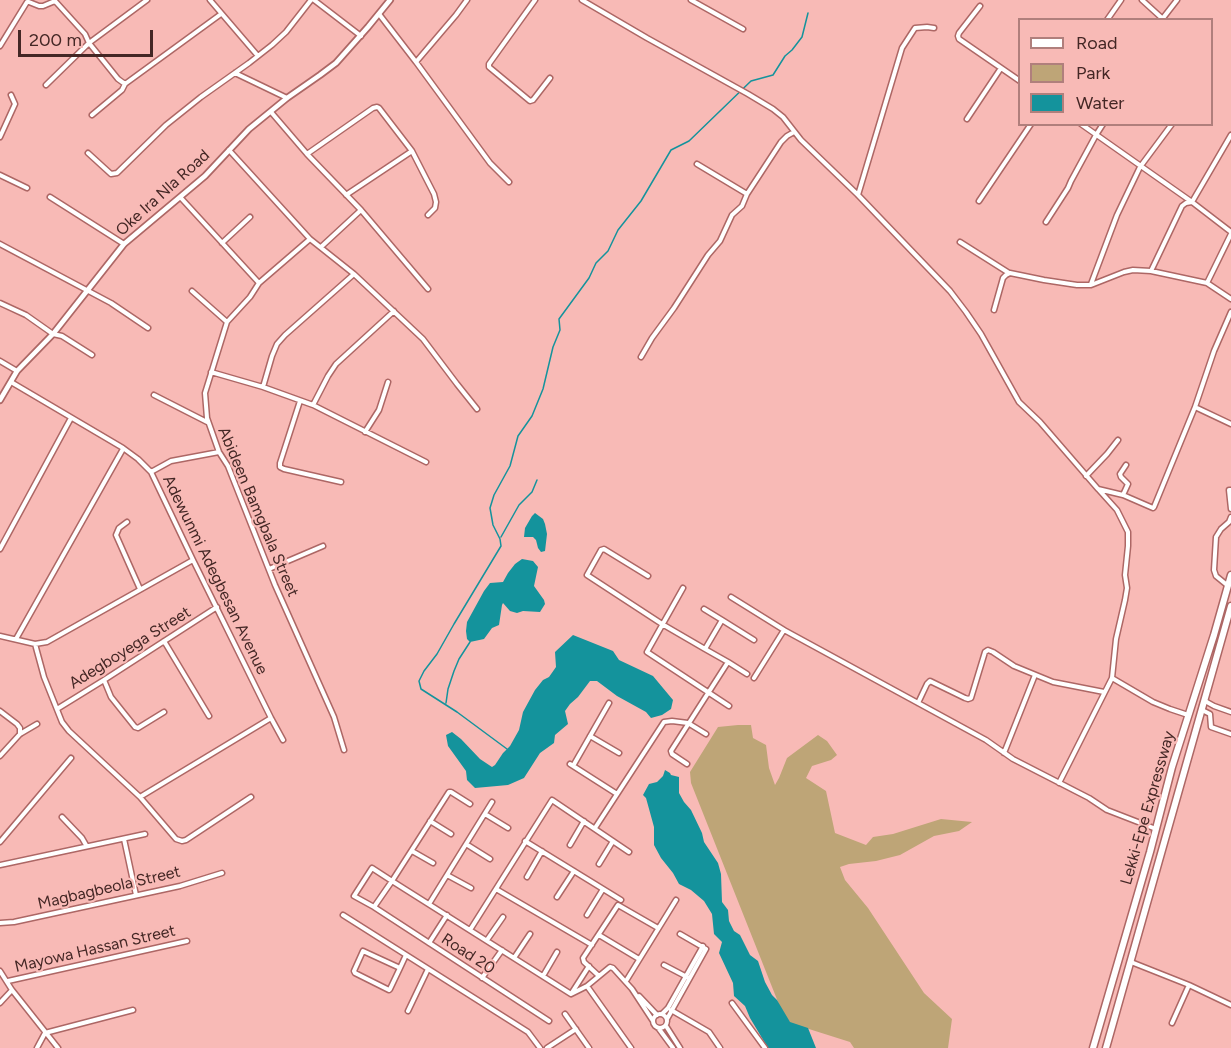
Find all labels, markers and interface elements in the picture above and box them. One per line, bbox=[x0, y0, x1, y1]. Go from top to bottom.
scale bar bbox=[21, 18, 156, 56]
legend bbox=[1018, 18, 1213, 126]
text: 200 m bbox=[29, 29, 82, 51]
text: Road bbox=[1076, 32, 1117, 54]
text: Park bbox=[1076, 62, 1110, 84]
text: Water bbox=[1076, 92, 1124, 114]
street label: Oke Ira Nla Road bbox=[112, 146, 214, 240]
street label: Abideen Bamgbala Street bbox=[213, 424, 303, 600]
street label: Adewunmi Adegbesan Avenue bbox=[158, 472, 272, 678]
street label: Adegboyega Street bbox=[66, 603, 194, 693]
street label: Lekki-Epe Expressway bbox=[1117, 729, 1179, 887]
street label: Magbagbeola Street bbox=[36, 862, 182, 914]
street label: Mayowa Hassan Street bbox=[13, 921, 177, 977]
street label: Road 20 bbox=[438, 930, 498, 978]

